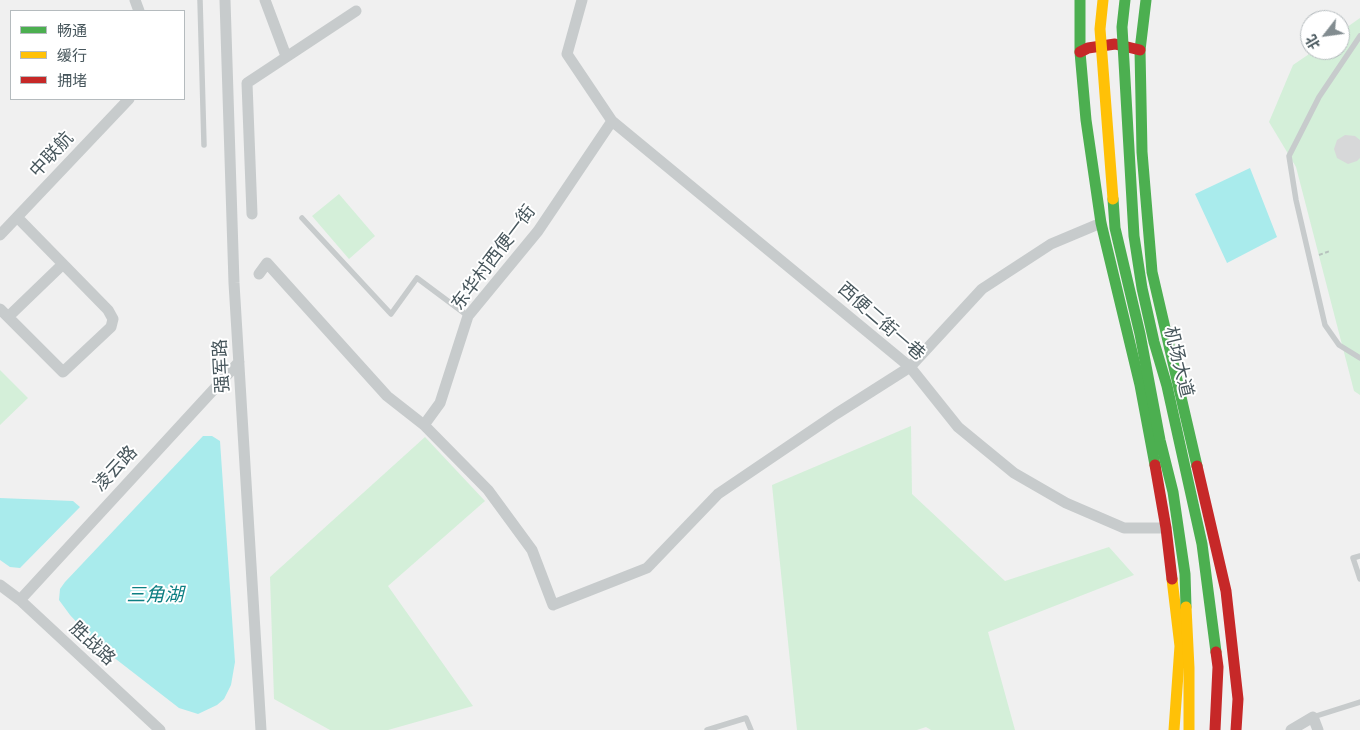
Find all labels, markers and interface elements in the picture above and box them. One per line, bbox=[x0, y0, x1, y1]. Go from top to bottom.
legend bbox=[10, 10, 185, 100]
north arrow bbox=[1300, 10, 1350, 60]
text: 畅通 bbox=[57, 22, 87, 39]
text: 北 bbox=[1302, 32, 1323, 52]
text: 缓行 bbox=[57, 47, 87, 64]
text: 拥堵 bbox=[57, 72, 87, 89]
street label: 中联航 bbox=[26, 128, 78, 182]
street label: 东华村西便一街 bbox=[447, 201, 541, 315]
street label: 西便二街一巷 bbox=[833, 278, 929, 366]
street label: 机场大道 bbox=[1159, 324, 1197, 400]
street label: 强军路 bbox=[210, 338, 234, 394]
street label: 凌云路 bbox=[90, 442, 142, 496]
water label: 三角湖 bbox=[127, 585, 183, 607]
street label: 胜战路 bbox=[65, 618, 119, 670]

